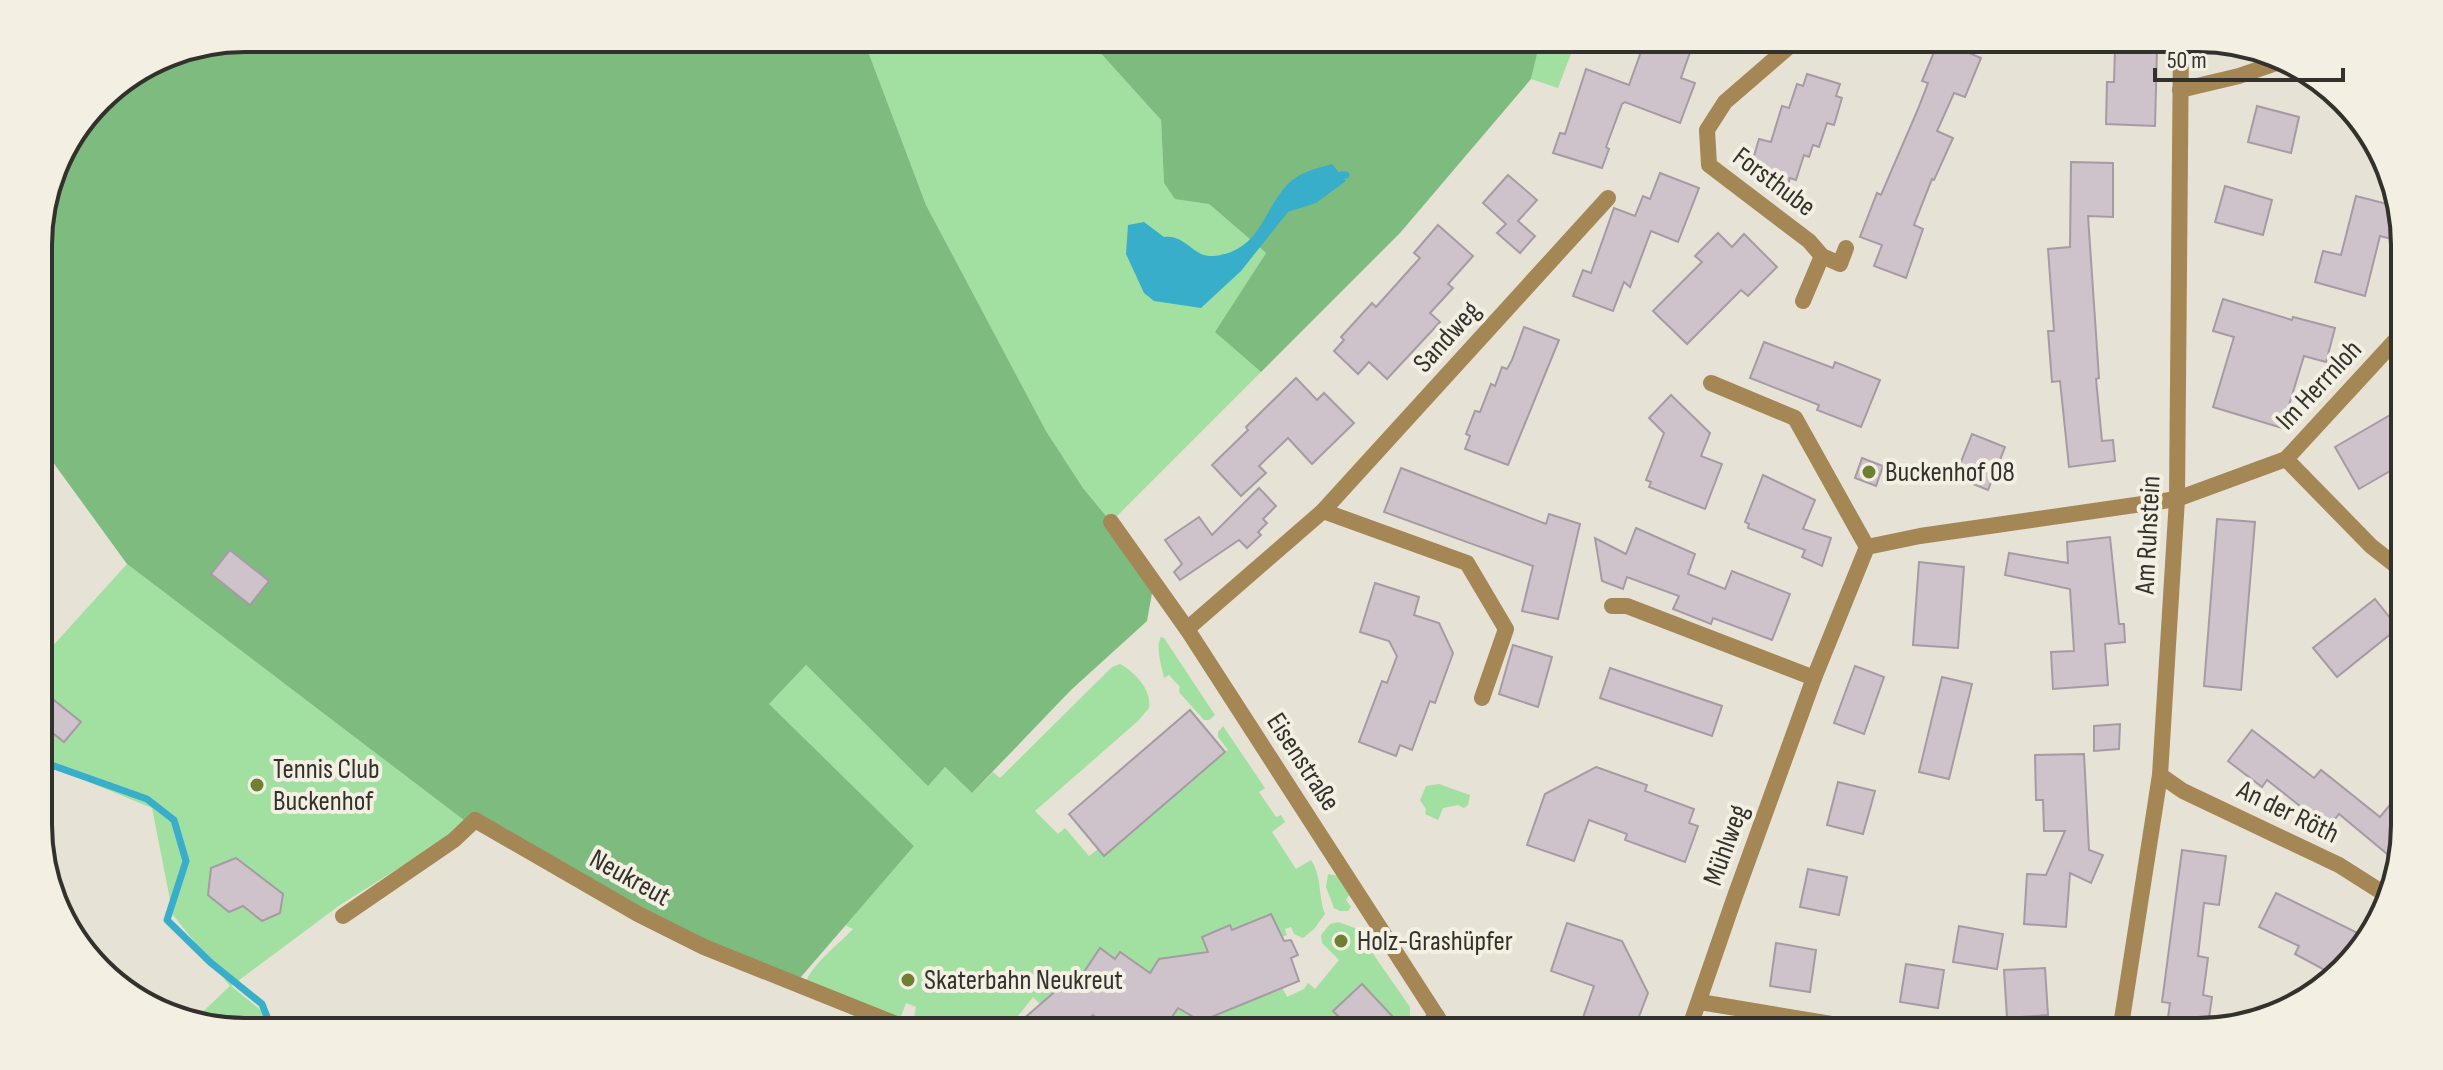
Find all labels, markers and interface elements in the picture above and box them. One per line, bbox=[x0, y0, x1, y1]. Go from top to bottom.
scale bar bbox=[2155, 32, 2343, 82]
text: 50 m bbox=[2167, 46, 2207, 75]
street label: Forsthube bbox=[1726, 140, 1822, 224]
street label: Sandweg bbox=[1406, 295, 1488, 379]
street label: Im Herrnloh bbox=[2269, 333, 2369, 437]
place label: Buckenhof 08 bbox=[1885, 456, 2015, 489]
marker: Buckenhof 08 bbox=[1860, 463, 1878, 481]
street label: Am Ruhstein bbox=[2128, 475, 2168, 596]
street label: Eisenstraße bbox=[1259, 707, 1347, 817]
place label: Tennis Club Buckenhof bbox=[273, 753, 380, 818]
street label: An der Röth bbox=[2231, 773, 2344, 851]
marker: Tennis Club Buckenhof bbox=[248, 776, 266, 794]
street label: Mühlweg bbox=[1696, 800, 1756, 890]
street label: Neukreut bbox=[584, 842, 676, 914]
place label: Holz-Grashüpfer bbox=[1357, 925, 1513, 958]
marker: Holz-Grashüpfer bbox=[1332, 932, 1350, 950]
place label: Skaterbahn Neukreut bbox=[924, 964, 1123, 997]
marker: Skaterbahn Neukreut bbox=[899, 971, 917, 989]

